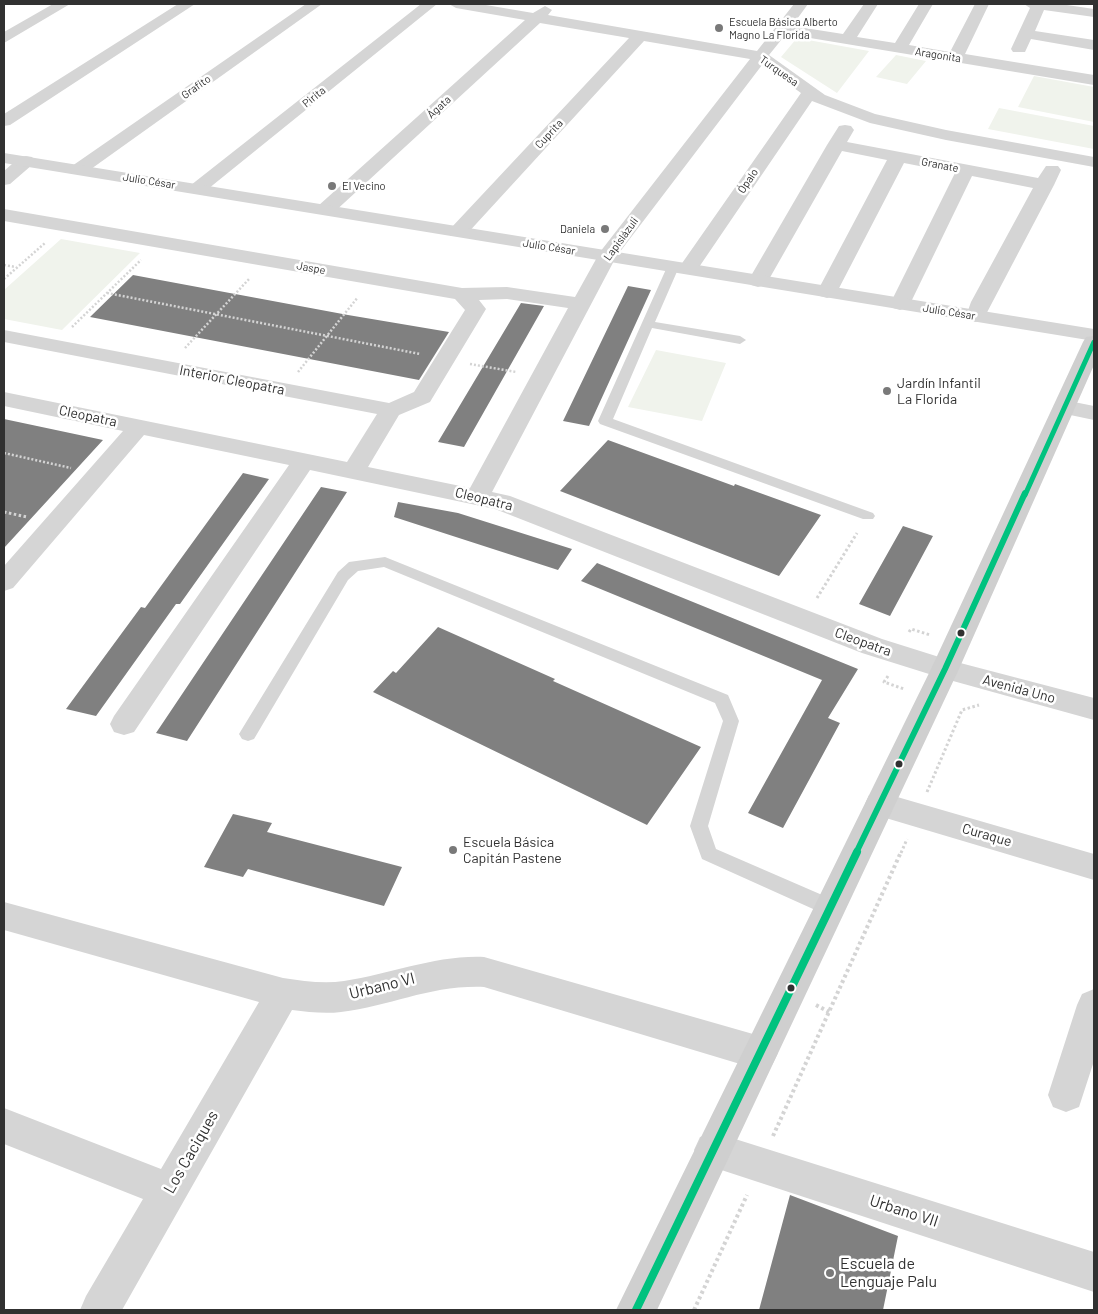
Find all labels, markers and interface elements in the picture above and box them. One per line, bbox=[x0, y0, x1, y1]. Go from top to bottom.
place label: Escuela Básica Alberto Magno La Florida bbox=[729, 15, 838, 41]
marker: Escuela Básica Alberto Magno La Florida bbox=[713, 22, 725, 34]
street label: Aragonita bbox=[914, 45, 962, 65]
street label: Turquesa bbox=[757, 53, 801, 89]
street label: Grafito bbox=[179, 72, 213, 102]
street label: Pirita bbox=[300, 84, 328, 110]
street label: Ágata bbox=[424, 93, 454, 121]
street label: Cuprita bbox=[532, 117, 566, 151]
street label: Granate bbox=[920, 155, 960, 175]
street label: Ópalo bbox=[735, 166, 761, 196]
street label: Julio César bbox=[122, 170, 176, 192]
place label: El Vecino bbox=[342, 179, 386, 193]
marker: El Vecino bbox=[326, 180, 338, 192]
street label: Lapislázuli bbox=[601, 215, 641, 263]
place label: Daniela bbox=[560, 222, 595, 236]
marker: Daniela bbox=[599, 223, 611, 235]
street label: Julio César bbox=[522, 236, 576, 258]
street label: Jaspe bbox=[296, 259, 326, 277]
street label: Julio César bbox=[922, 301, 976, 323]
street label: Interior Cleopatra bbox=[178, 362, 286, 398]
place label: Jardín Infantil La Florida bbox=[897, 375, 981, 408]
marker: Jardín Infantil La Florida bbox=[881, 385, 893, 397]
street label: Cleopatra bbox=[57, 402, 119, 430]
street label: Cleopatra bbox=[453, 484, 515, 514]
street label: Cleopatra bbox=[832, 624, 894, 660]
unlabelled marker bbox=[956, 628, 966, 638]
street label: Avenida Uno bbox=[981, 671, 1057, 707]
unlabelled marker bbox=[894, 759, 904, 769]
street label: Curaque bbox=[960, 820, 1014, 850]
place label: Escuela Básica Capitán Pastene bbox=[463, 834, 562, 866]
marker: Escuela Básica Capitán Pastene bbox=[447, 844, 459, 856]
street label: Urbano VI bbox=[347, 969, 417, 1003]
unlabelled marker bbox=[786, 983, 796, 993]
street label: Los Caciques bbox=[160, 1107, 222, 1197]
street label: Urbano VII bbox=[867, 1191, 941, 1231]
place label: Escuela de Lenguaje Palu bbox=[840, 1254, 937, 1292]
marker: Escuela de Lenguaje Palu bbox=[824, 1267, 836, 1279]

